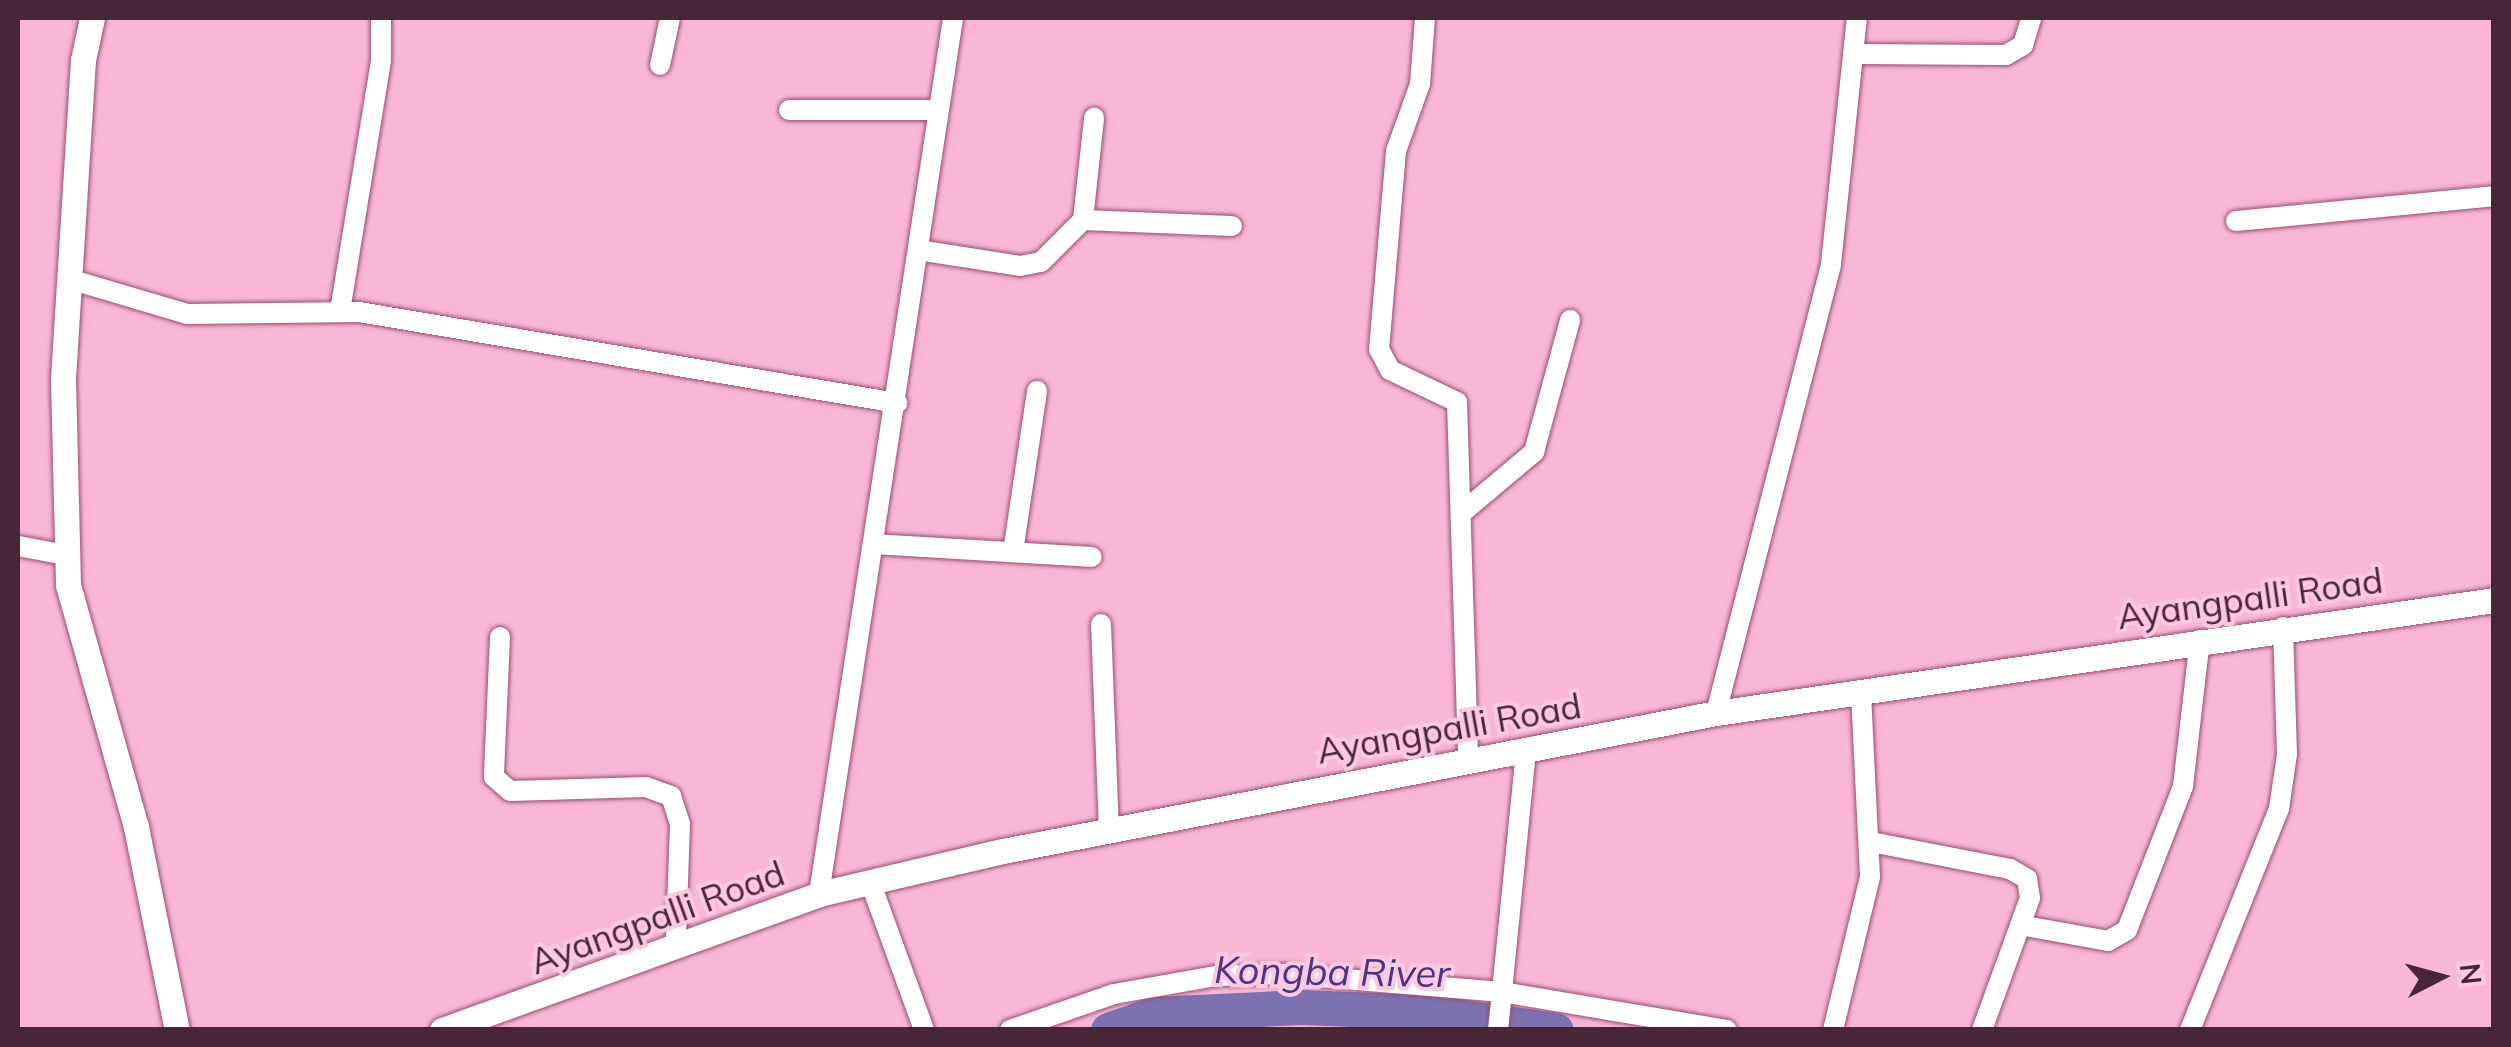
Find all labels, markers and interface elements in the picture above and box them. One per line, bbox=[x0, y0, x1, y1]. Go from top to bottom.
street label: Ayangpalli Road bbox=[2115, 559, 2385, 637]
street label: Ayangpalli Road bbox=[1314, 684, 1584, 772]
street label: Ayangpalli Road bbox=[524, 852, 790, 982]
north arrow bbox=[2391, 927, 2491, 1027]
water label: Kongba River bbox=[1214, 947, 1450, 997]
text: N bbox=[2453, 961, 2490, 986]

